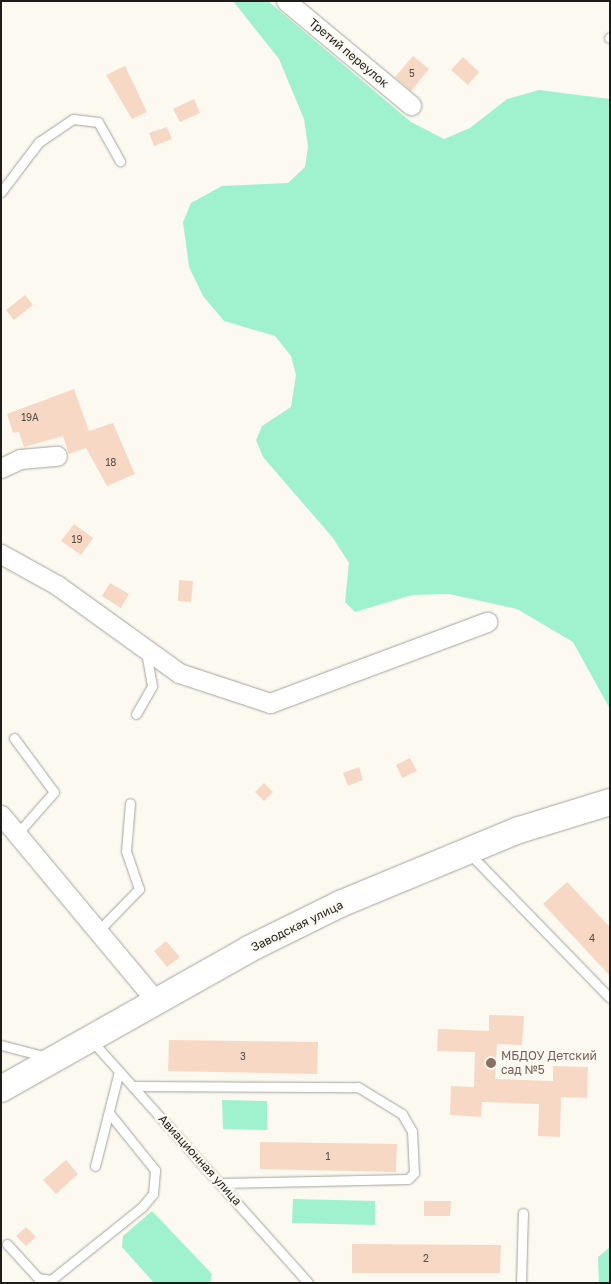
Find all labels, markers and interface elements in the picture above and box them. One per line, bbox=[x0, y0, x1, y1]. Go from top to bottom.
street label: Третий переулок bbox=[306, 15, 392, 91]
house number: 5 bbox=[409, 68, 415, 80]
house number: 19А bbox=[21, 412, 39, 424]
house number: 18 bbox=[106, 457, 116, 469]
house number: 19 bbox=[72, 534, 82, 546]
street label: Заводская улица bbox=[249, 897, 345, 955]
house number: 4 bbox=[589, 933, 595, 945]
place label: МБДОУ Детский сад №5 bbox=[501, 1049, 597, 1077]
house number: 3 bbox=[240, 1051, 246, 1063]
marker: МБДОУ Детский сад №5 bbox=[485, 1057, 497, 1069]
street label: Авиационная улица bbox=[155, 1112, 245, 1208]
house number: 1 bbox=[326, 1151, 330, 1163]
house number: 2 bbox=[423, 1253, 429, 1265]

